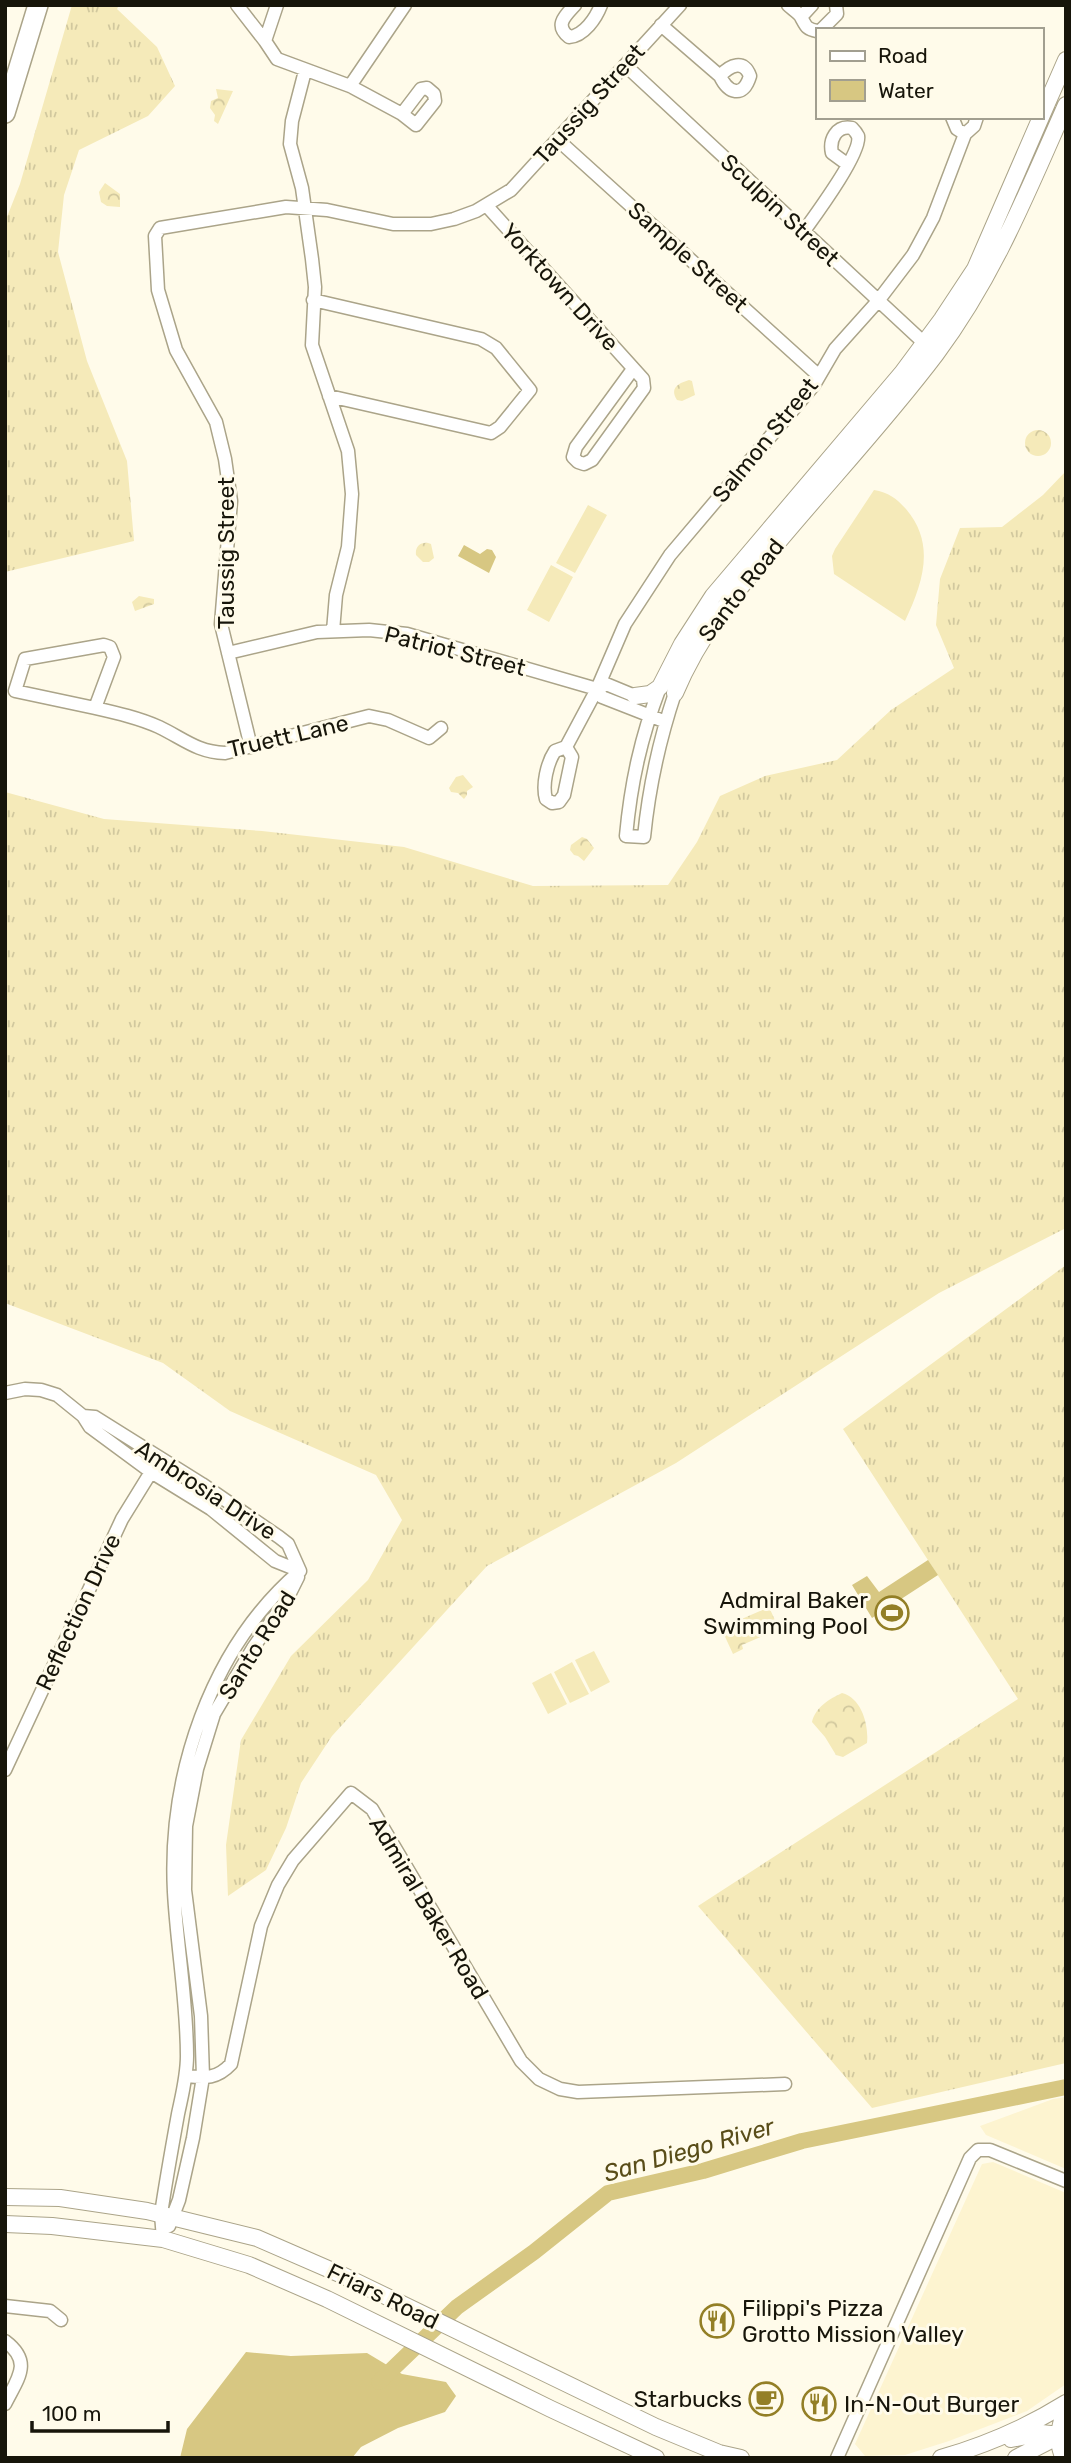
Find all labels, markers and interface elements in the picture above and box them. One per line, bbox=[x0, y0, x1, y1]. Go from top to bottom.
legend bbox=[816, 28, 1043, 119]
street label: Taussig Street bbox=[528, 38, 650, 170]
text: Road bbox=[878, 43, 928, 68]
text: Water bbox=[878, 78, 934, 103]
street label: Sculpin Street bbox=[715, 148, 845, 272]
street label: Sample Street bbox=[622, 196, 754, 318]
street label: Yorktown Drive bbox=[495, 217, 625, 357]
street label: Salmon Street bbox=[706, 372, 824, 508]
street label: Taussig Street bbox=[212, 477, 240, 629]
street label: Santo Road bbox=[692, 533, 790, 647]
street label: Patriot Street bbox=[381, 620, 529, 682]
street label: Truett Lane bbox=[225, 709, 351, 763]
street label: Ambrosia Drive bbox=[130, 1434, 282, 1546]
street label: Reflection Drive bbox=[29, 1529, 127, 1695]
street label: Santo Road bbox=[213, 1585, 301, 1705]
place label: Admiral Baker Swimming Pool bbox=[703, 1586, 868, 1640]
sports icon: Admiral Baker Swimming Pool bbox=[873, 1594, 911, 1632]
street label: Admiral Baker Road bbox=[363, 1812, 495, 2004]
water label: San Diego River bbox=[600, 2112, 778, 2188]
street label: Friars Road bbox=[323, 2257, 443, 2335]
place label: Filippi's Pizza Grotto Mission Valley bbox=[742, 2294, 964, 2348]
restaurant icon: Filippi's Pizza Grotto Mission Valley bbox=[698, 2302, 736, 2340]
cafe icon: Starbucks bbox=[747, 2380, 785, 2418]
place label: Starbucks bbox=[634, 2385, 742, 2413]
restaurant icon: In-N-Out Burger bbox=[800, 2385, 838, 2423]
scale bar bbox=[32, 2390, 168, 2434]
place label: In-N-Out Burger bbox=[844, 2390, 1019, 2418]
text: 100 m bbox=[42, 2401, 101, 2426]

